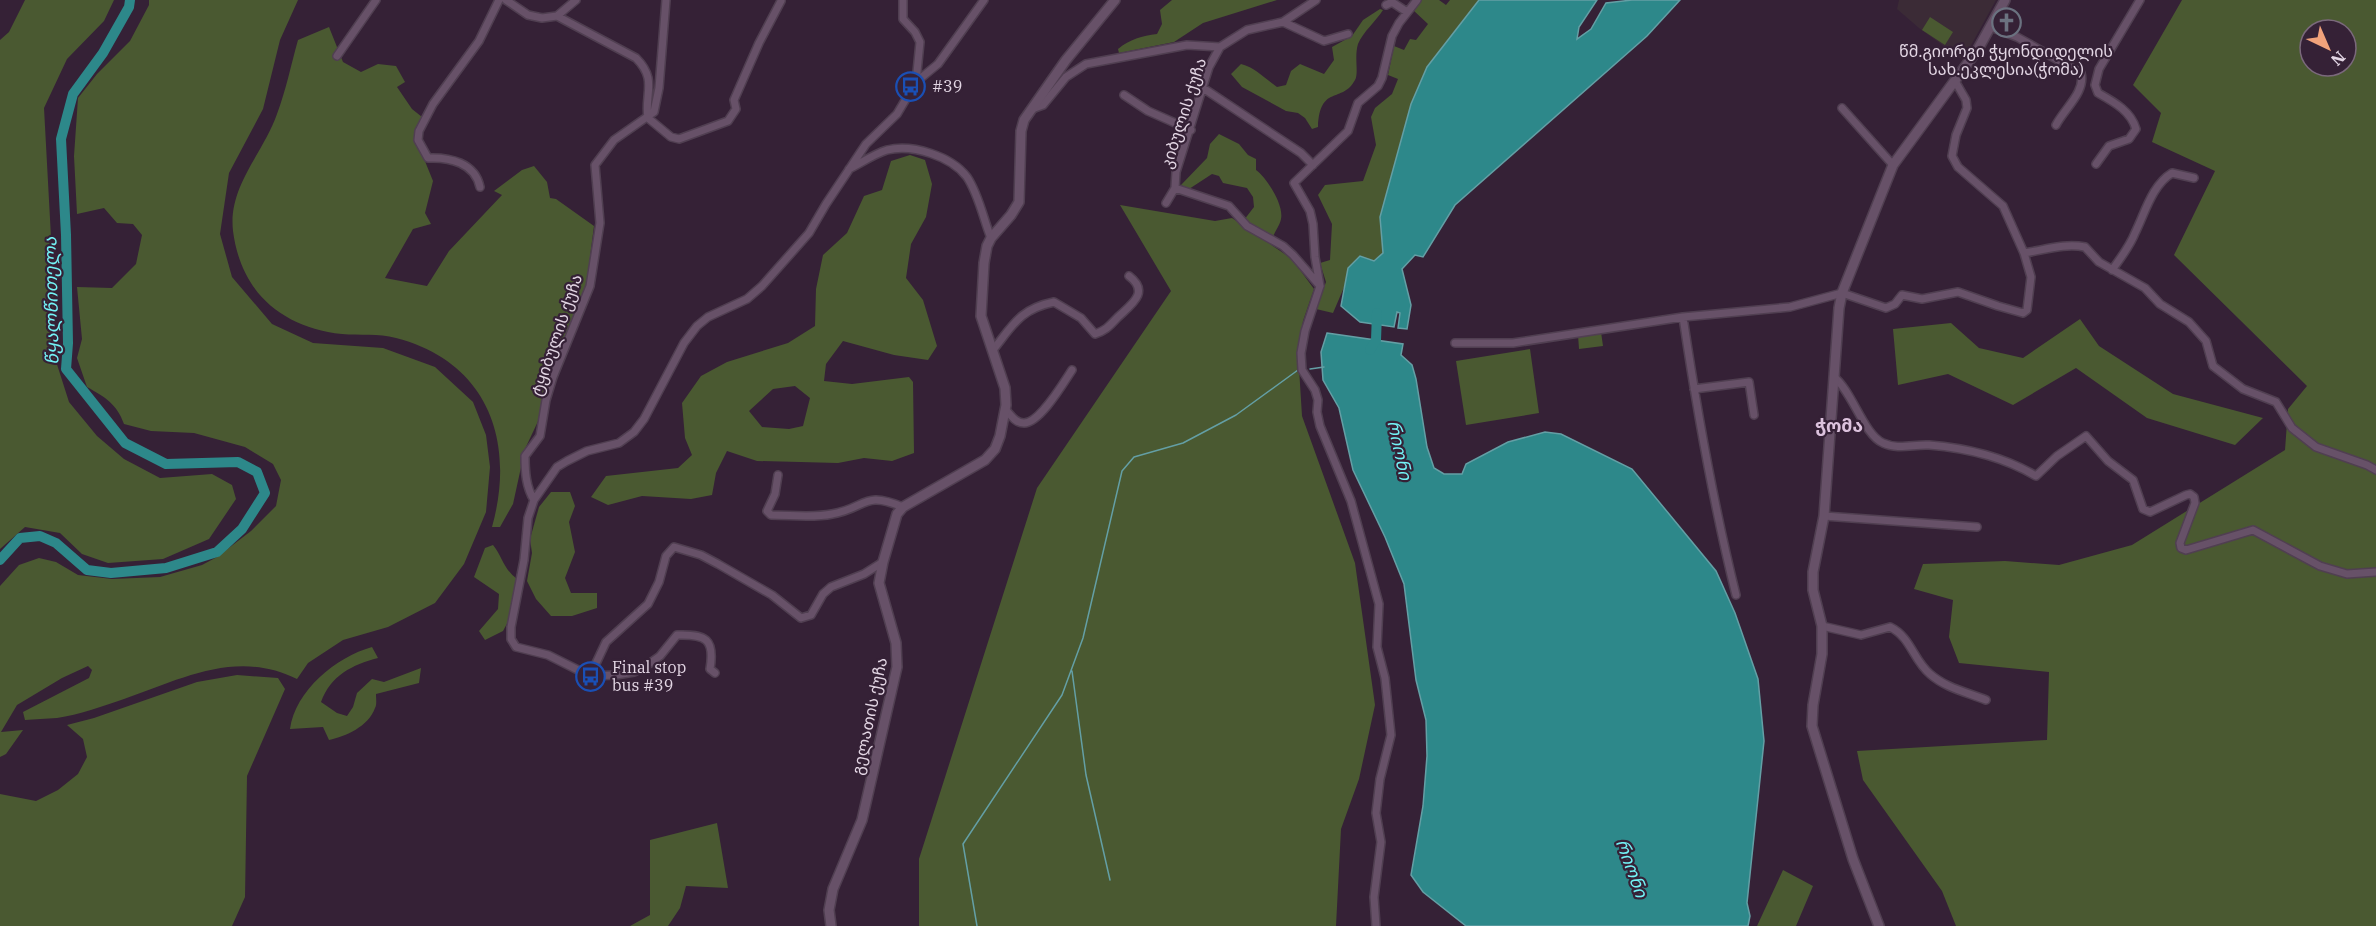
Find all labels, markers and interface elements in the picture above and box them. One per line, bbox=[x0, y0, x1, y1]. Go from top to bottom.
church icon: წმ.გიორგი ჭყონდიდელის სახ.ეკლესია(ჭომა) bbox=[1990, 7, 2022, 39]
north arrow bbox=[2298, 18, 2358, 78]
place label: წმ.გიორგი ჭყონდიდელის სახ.ეკლესია(ჭომა) bbox=[1899, 41, 2113, 80]
text: N bbox=[2327, 47, 2350, 70]
street label: კიბულის ქუჩა bbox=[1156, 55, 1211, 171]
bus stop icon: #39 bbox=[895, 70, 927, 102]
place label: #39 bbox=[932, 76, 962, 96]
water label: წყალწითელა bbox=[38, 237, 64, 365]
street label: ტყიბულის ქუჩა bbox=[526, 271, 587, 399]
district label: ჭომა bbox=[1815, 414, 1863, 437]
water label: რიონი bbox=[1382, 418, 1418, 483]
street label: გელათის ქუჩა bbox=[847, 656, 892, 777]
place label: Final stop bus #39 bbox=[612, 657, 686, 695]
bus stop icon: Final stop bus #39 bbox=[575, 660, 607, 692]
water label: რიონი bbox=[1611, 836, 1653, 901]

